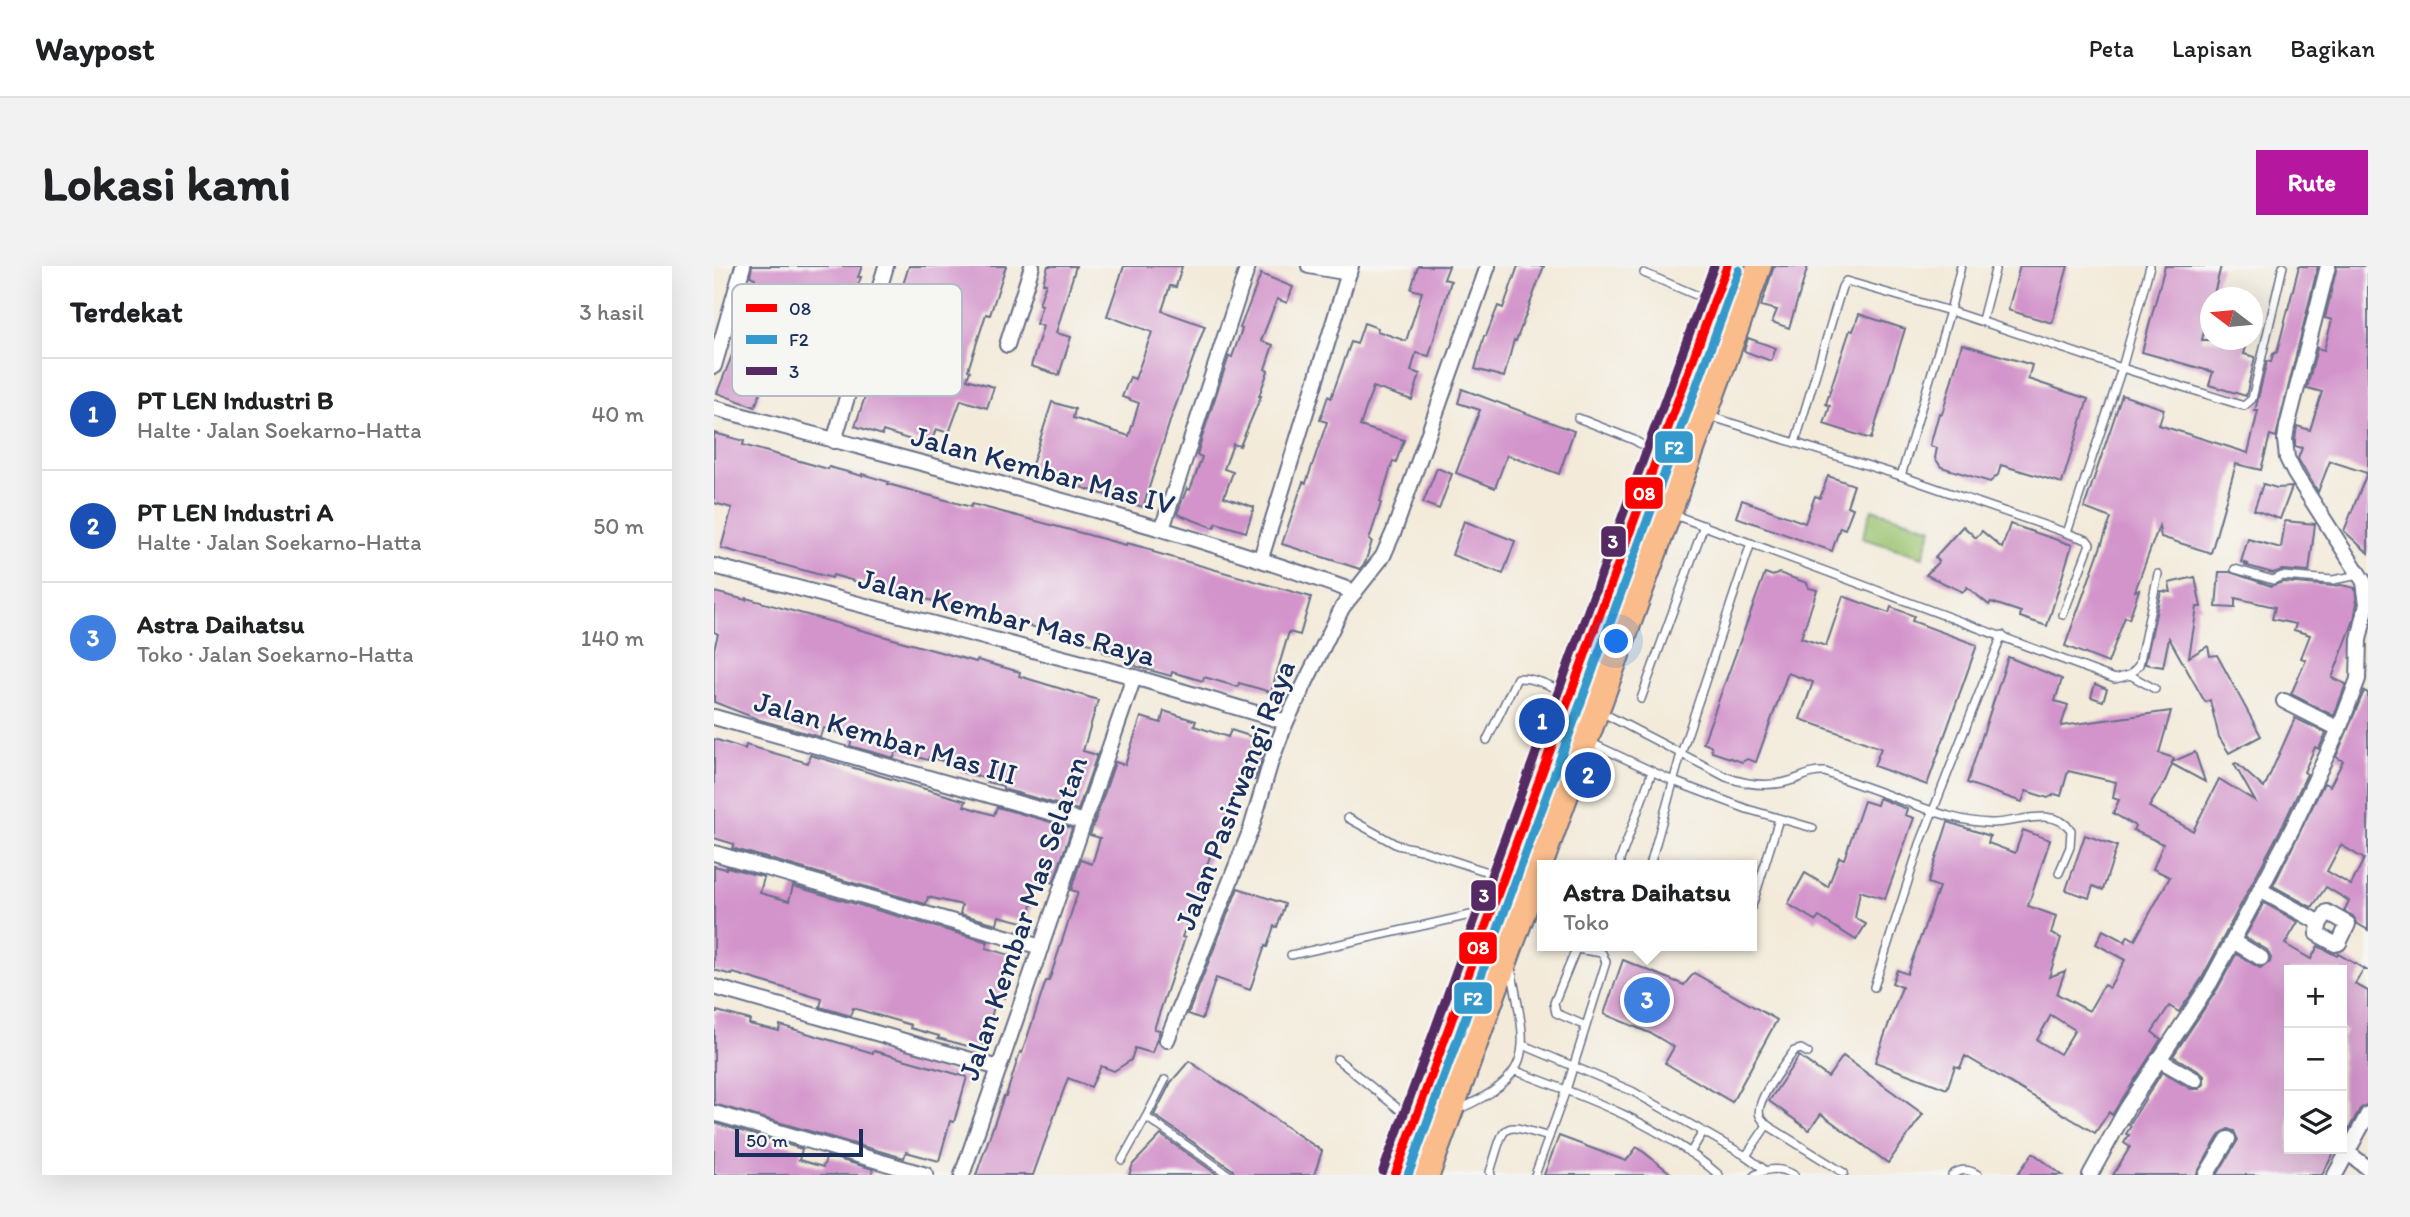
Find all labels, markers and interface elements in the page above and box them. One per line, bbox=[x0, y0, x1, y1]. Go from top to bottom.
text: Waypost bbox=[35, 29, 155, 68]
text: Peta bbox=[2089, 34, 2134, 63]
text: Lapisan bbox=[2172, 34, 2252, 63]
text: Bagikan bbox=[2290, 34, 2375, 63]
button: Rute bbox=[2256, 150, 2368, 215]
text: Lokasi kami bbox=[42, 153, 291, 212]
legend bbox=[732, 284, 962, 396]
north arrow bbox=[2200, 287, 2263, 350]
text: Terdekat bbox=[70, 293, 183, 330]
text: 08 bbox=[789, 297, 811, 320]
text: 3 hasil bbox=[579, 298, 644, 326]
text: F2 bbox=[789, 328, 809, 351]
text: 3 bbox=[789, 360, 799, 383]
text: PT LEN Industri B bbox=[137, 384, 333, 416]
text: 1 bbox=[88, 400, 98, 428]
text: 40 m bbox=[591, 400, 644, 428]
text: Halte · Jalan Soekarno-Hatta bbox=[137, 416, 421, 444]
street label: Jalan Kembar Mas IV bbox=[908, 417, 1179, 523]
line badge: F2 bbox=[1654, 430, 1694, 464]
text: F2 bbox=[1664, 436, 1684, 459]
line badge: 08 bbox=[1624, 476, 1664, 510]
text: 08 bbox=[1633, 482, 1656, 505]
text: PT LEN Industri A bbox=[137, 496, 333, 528]
text: 2 bbox=[87, 512, 99, 540]
text: 50 m bbox=[593, 512, 644, 540]
line badge: 3 bbox=[1600, 525, 1627, 558]
text: Halte · Jalan Soekarno-Hatta bbox=[137, 528, 421, 556]
text: 3 bbox=[1608, 530, 1618, 553]
street label: Jalan Kembar Mas Raya bbox=[855, 559, 1160, 674]
text: Astra Daihatsu bbox=[137, 608, 304, 640]
text: 3 bbox=[87, 624, 99, 652]
text: 140 m bbox=[581, 624, 644, 652]
your location bbox=[1599, 624, 1633, 658]
text: Toko · Jalan Soekarno-Hatta bbox=[137, 640, 414, 668]
street label: Jalan Pasirwangi Raya bbox=[1166, 654, 1303, 935]
street label: Jalan Kembar Mas III bbox=[750, 682, 1022, 793]
pin: 1 bbox=[1519, 695, 1565, 747]
pin: 2 bbox=[1565, 749, 1611, 801]
street label: Jalan Kembar Mas Selatan bbox=[950, 751, 1095, 1085]
popup bbox=[1537, 860, 1757, 951]
text: Astra Daihatsu bbox=[1563, 876, 1731, 908]
line badge: 3 bbox=[1470, 879, 1497, 912]
text: 3 bbox=[1479, 884, 1489, 907]
text: Toko bbox=[1563, 908, 1609, 936]
line badge: 08 bbox=[1458, 931, 1498, 965]
text: 08 bbox=[1467, 936, 1490, 959]
map controls bbox=[2284, 965, 2347, 1154]
button: + bbox=[2284, 965, 2347, 1028]
pin: 3 bbox=[1624, 974, 1670, 1026]
line badge: F2 bbox=[1453, 981, 1493, 1015]
text: F2 bbox=[1463, 987, 1483, 1010]
button: − bbox=[2284, 1028, 2347, 1091]
button: layers bbox=[2284, 1091, 2347, 1154]
scale bar bbox=[735, 1126, 863, 1158]
text: 50 m bbox=[746, 1129, 788, 1152]

